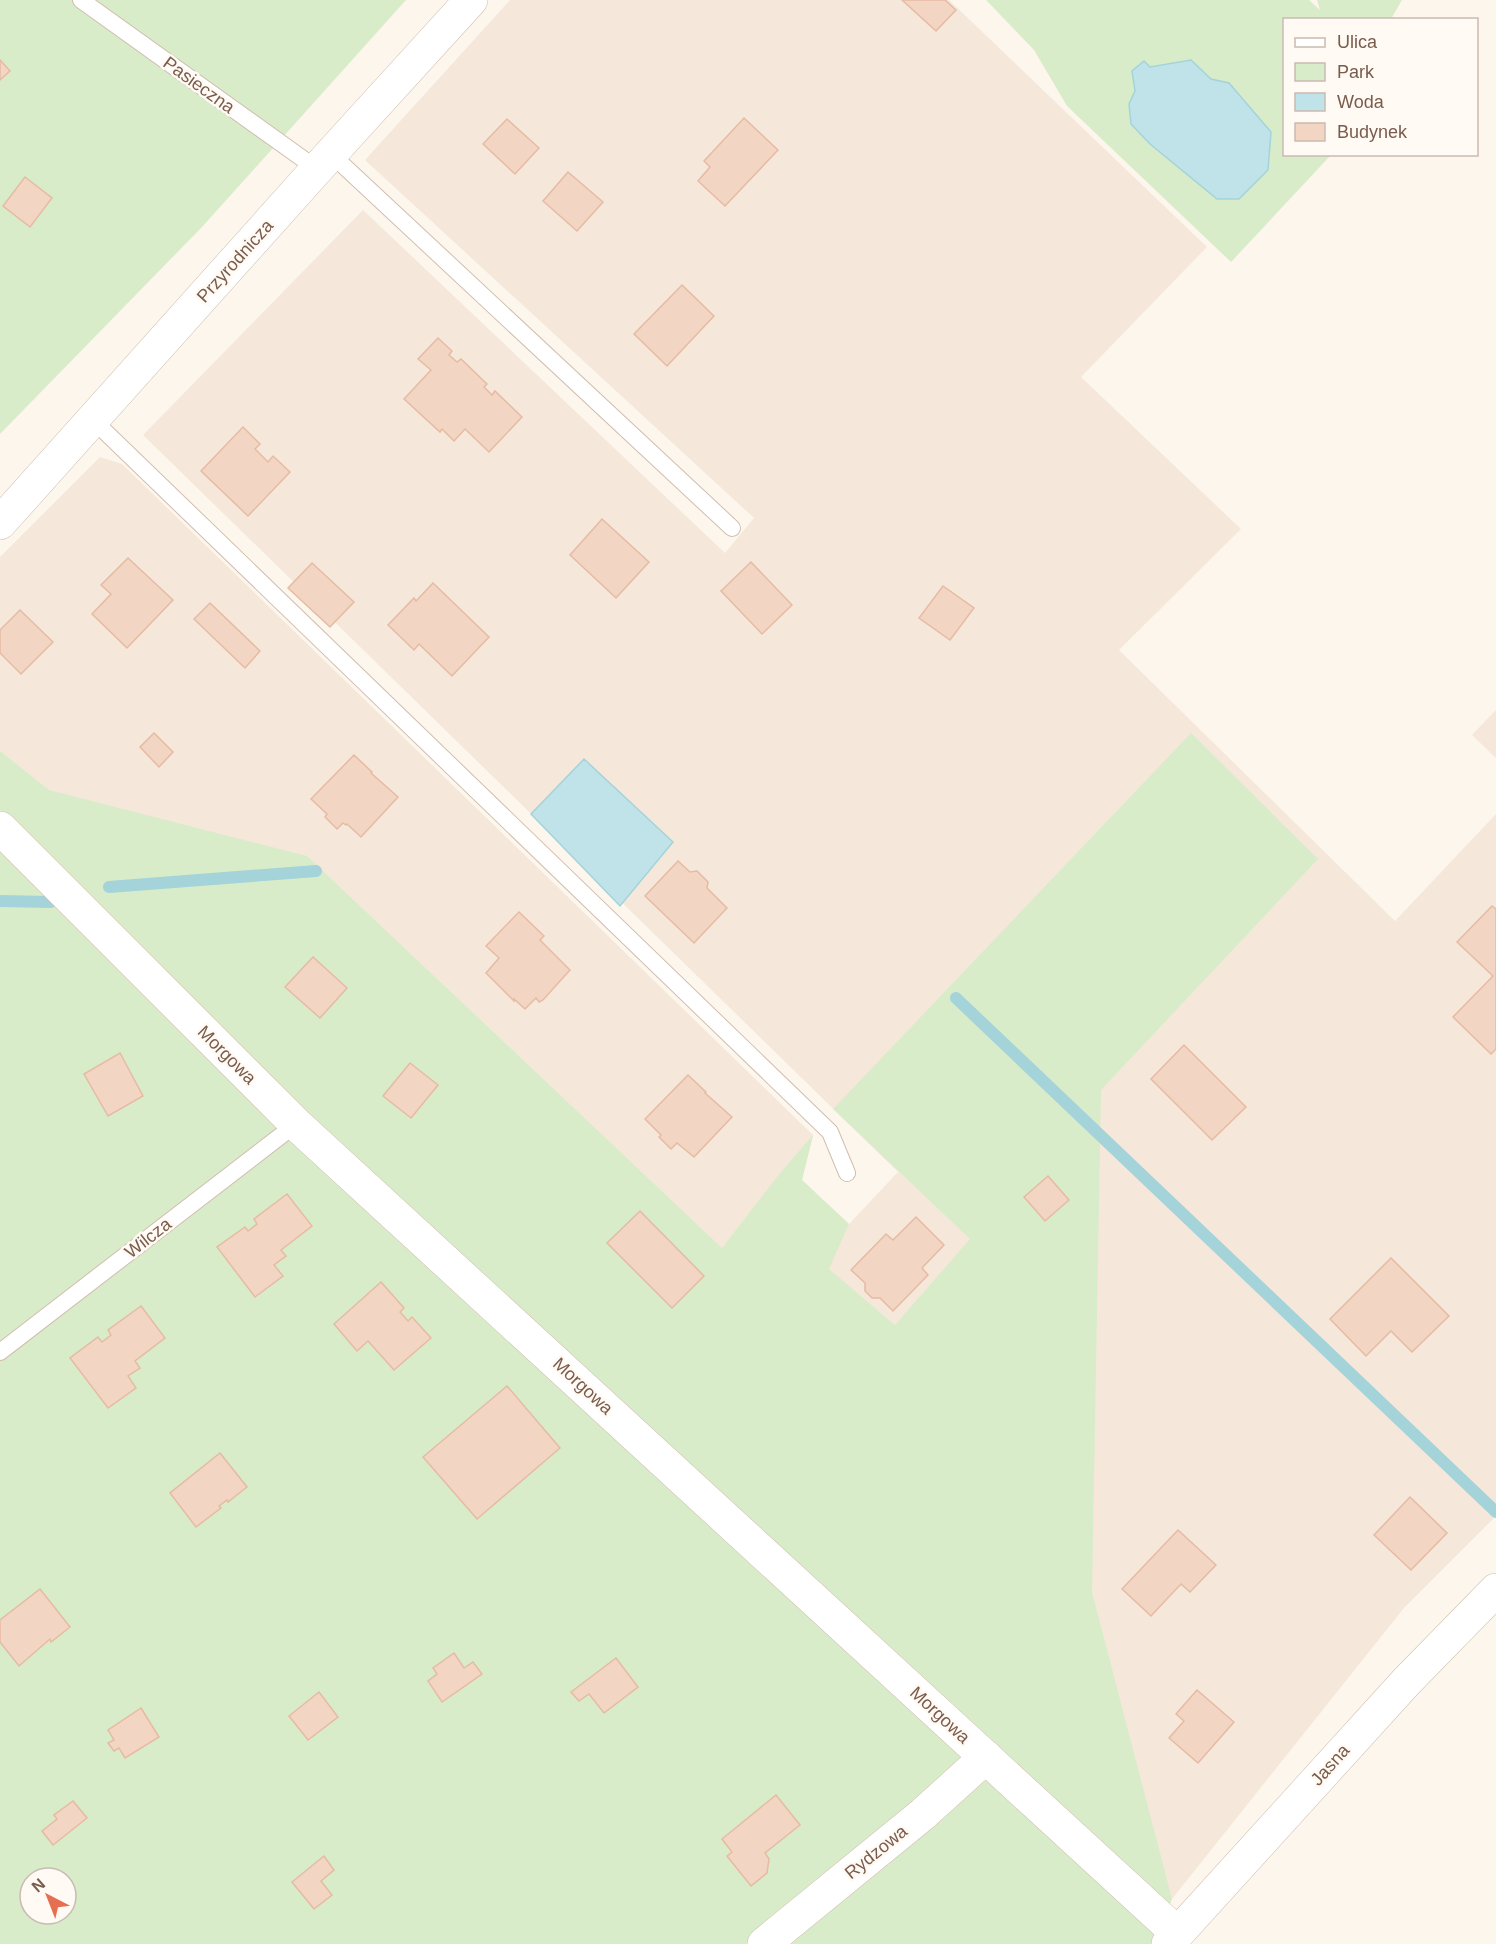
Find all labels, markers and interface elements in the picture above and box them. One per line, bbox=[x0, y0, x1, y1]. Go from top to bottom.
legend bbox=[1283, 18, 1478, 156]
text: Ulica bbox=[1337, 32, 1378, 52]
street label: Pasieczna bbox=[160, 52, 239, 118]
text: Park bbox=[1337, 62, 1375, 82]
text: Woda bbox=[1337, 92, 1385, 112]
text: Budynek bbox=[1337, 122, 1408, 142]
street label: Przyrodnicza bbox=[193, 215, 278, 306]
street label: Morgowa bbox=[194, 1022, 261, 1089]
street label: Wilcza bbox=[121, 1213, 176, 1262]
street label: Morgowa bbox=[549, 1353, 618, 1419]
street label: Morgowa bbox=[906, 1682, 975, 1748]
street label: Jasna bbox=[1306, 1740, 1354, 1790]
street label: Rydzowa bbox=[841, 1820, 912, 1883]
north arrow bbox=[18, 1866, 78, 1926]
text: N bbox=[28, 1875, 48, 1895]

